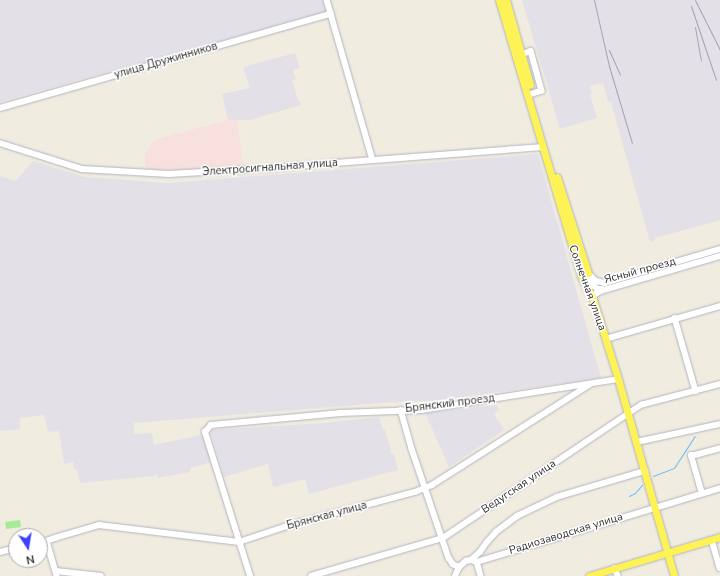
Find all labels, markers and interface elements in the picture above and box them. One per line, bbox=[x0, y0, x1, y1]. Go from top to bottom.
street label: улица Дружинников bbox=[113, 40, 219, 82]
street label: Электросигнальная улица bbox=[202, 157, 338, 179]
street label: Солнечная улица bbox=[565, 243, 609, 333]
street label: Ясный проезд bbox=[603, 255, 677, 287]
street label: Брянский проезд bbox=[405, 392, 495, 416]
street label: Ведугская улица bbox=[479, 457, 559, 517]
street label: Брянская улица bbox=[285, 499, 369, 533]
street label: Радиозаводская улица bbox=[507, 510, 625, 558]
north arrow bbox=[8, 528, 48, 568]
text: N bbox=[25, 551, 36, 567]

